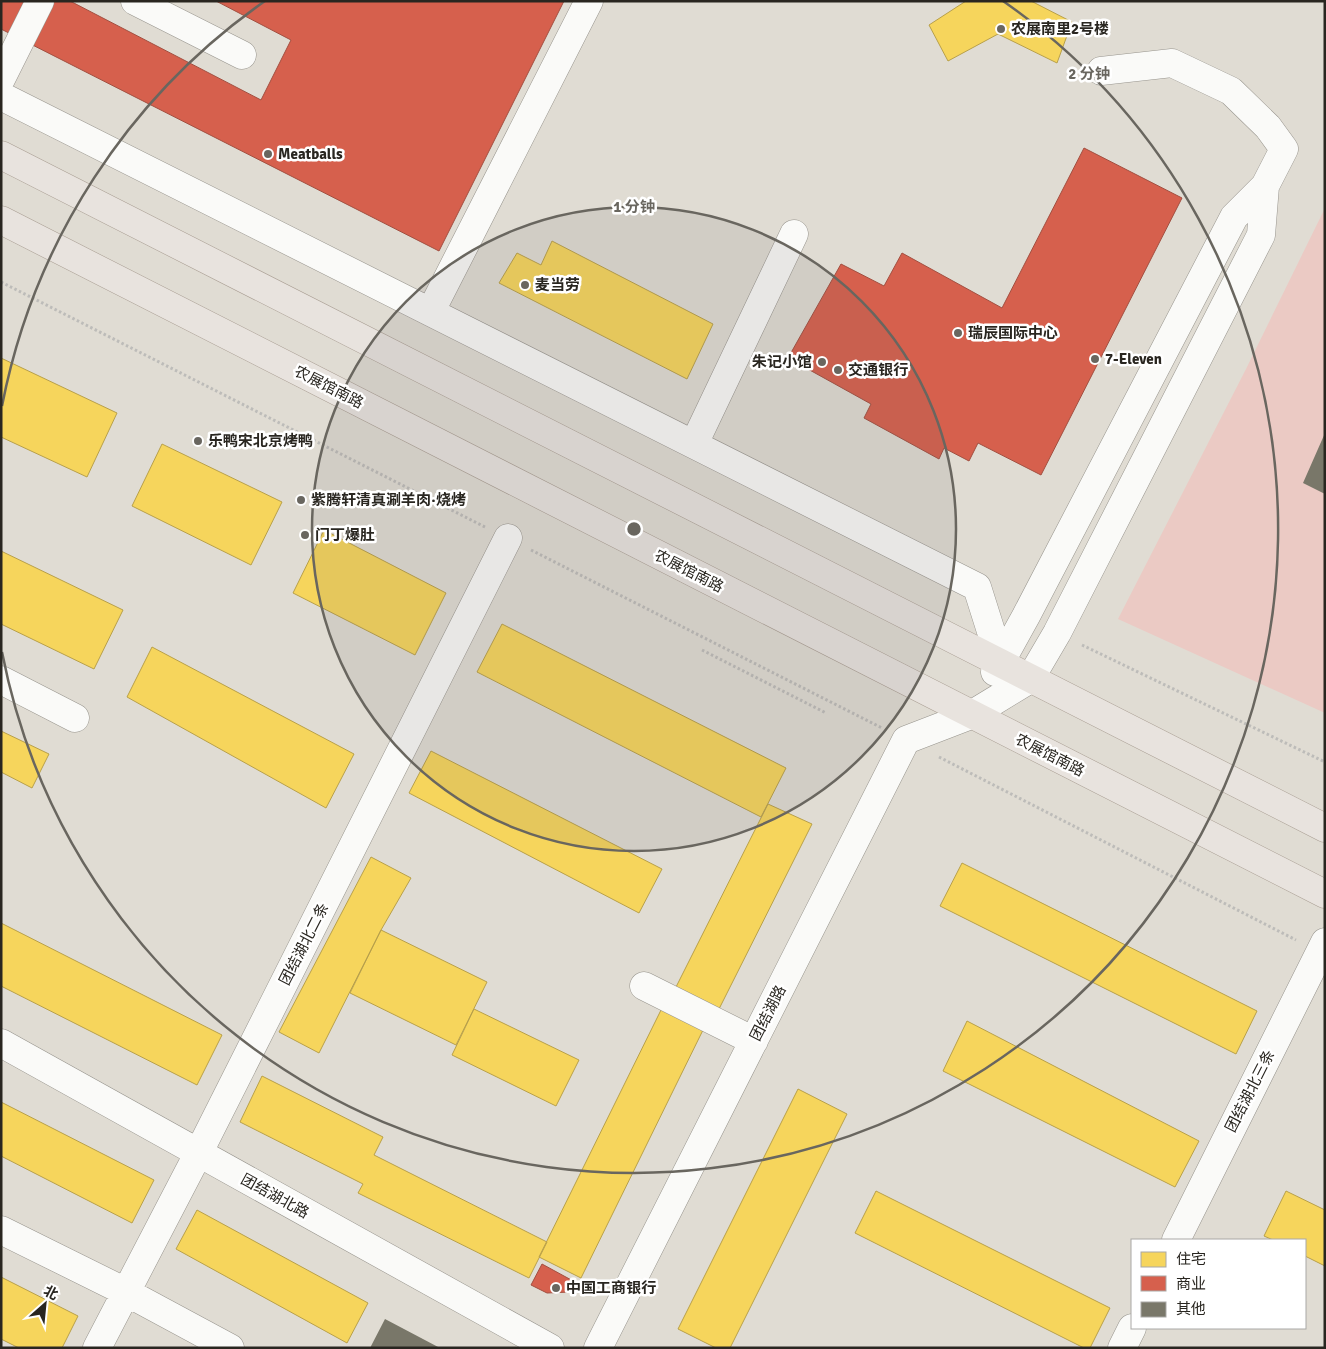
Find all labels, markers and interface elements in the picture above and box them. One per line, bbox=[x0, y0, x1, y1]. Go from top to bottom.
place label: 农展南里2号楼 bbox=[1011, 20, 1109, 38]
marker: 农展南里2号楼 bbox=[995, 23, 1007, 35]
text: 2 分钟 bbox=[1068, 65, 1110, 83]
place label: Meatballs bbox=[278, 145, 343, 163]
marker: Meatballs bbox=[262, 148, 274, 160]
text: 1 分钟 bbox=[613, 198, 655, 216]
place label: 麦当劳 bbox=[535, 276, 580, 294]
marker: 麦当劳 bbox=[519, 279, 531, 291]
place label: 瑞辰国际中心 bbox=[968, 324, 1058, 342]
marker: 瑞辰国际中心 bbox=[952, 327, 964, 339]
place label: 7-Eleven bbox=[1105, 350, 1162, 368]
place label: 朱记小馆 bbox=[752, 353, 812, 371]
marker: 7-Eleven bbox=[1089, 353, 1101, 365]
marker: 朱记小馆 bbox=[816, 356, 828, 368]
place label: 交通银行 bbox=[848, 361, 908, 379]
street label: 农展馆南路 bbox=[291, 362, 367, 412]
marker: 交通银行 bbox=[832, 364, 844, 376]
place label: 乐鸭宋北京烤鸭 bbox=[208, 432, 313, 450]
marker: 乐鸭宋北京烤鸭 bbox=[192, 435, 204, 447]
place label: 紫腾轩清真涮羊肉·烧烤 bbox=[311, 491, 466, 509]
marker: 紫腾轩清真涮羊肉·烧烤 bbox=[295, 494, 307, 506]
centre of rings bbox=[625, 520, 643, 538]
place label: 门丁爆肚 bbox=[315, 526, 375, 544]
marker: 门丁爆肚 bbox=[299, 529, 311, 541]
street label: 农展馆南路 bbox=[651, 546, 727, 596]
street label: 农展馆南路 bbox=[1012, 730, 1088, 780]
street label: 团结湖北二条 bbox=[276, 900, 332, 988]
street label: 团结湖路 bbox=[746, 982, 790, 1044]
street label: 团结湖北三条 bbox=[1222, 1047, 1278, 1135]
street label: 团结湖北路 bbox=[238, 1170, 312, 1222]
legend bbox=[1131, 1239, 1306, 1329]
text: 住宅 bbox=[1176, 1250, 1206, 1268]
text: 商业 bbox=[1176, 1275, 1206, 1293]
north arrow bbox=[20, 1279, 70, 1329]
place label: 中国工商银行 bbox=[566, 1279, 656, 1297]
text: 北 bbox=[41, 1282, 61, 1304]
marker: 中国工商银行 bbox=[550, 1282, 562, 1294]
text: 其他 bbox=[1176, 1300, 1206, 1318]

